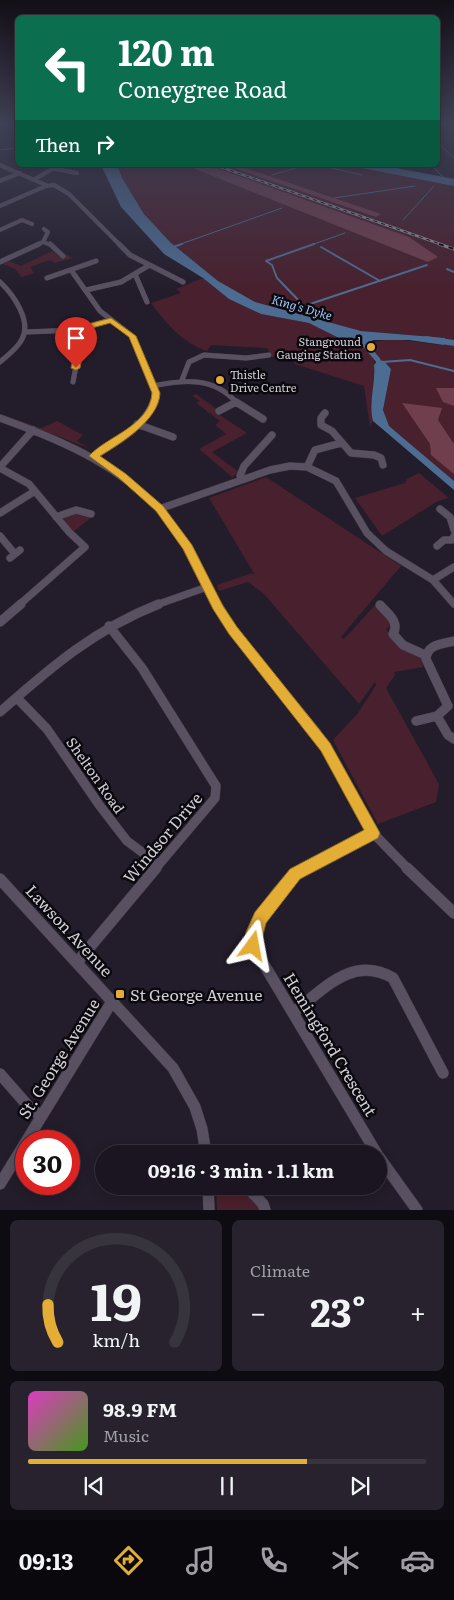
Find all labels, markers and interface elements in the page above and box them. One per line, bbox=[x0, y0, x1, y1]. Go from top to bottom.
text: 120 m bbox=[118, 25, 215, 77]
icon: left bbox=[35, 35, 100, 100]
text: Coneygree Road bbox=[118, 72, 287, 105]
text: Then bbox=[35, 130, 81, 158]
icon: right bbox=[91, 130, 119, 158]
water label: King's Dyke bbox=[270, 290, 335, 324]
pin bbox=[55, 317, 97, 368]
icon: arrive bbox=[62, 324, 90, 352]
place label: Stanground Gauging Station bbox=[277, 333, 361, 362]
marker: Stanground Gauging Station bbox=[365, 341, 377, 353]
place label: Thistle Drive Centre bbox=[230, 366, 297, 395]
marker: Thistle Drive Centre bbox=[214, 374, 226, 386]
street label: Shelton Road bbox=[62, 733, 130, 817]
street label: Windsor Drive bbox=[117, 786, 207, 888]
street label: Lawson Avenue bbox=[21, 879, 119, 981]
position arrow bbox=[226, 919, 278, 971]
street label: Hemingford Crescent bbox=[278, 968, 384, 1121]
place label: St George Avenue bbox=[130, 982, 262, 1006]
marker: St George Avenue bbox=[114, 988, 126, 1000]
street label: St. George Avenue bbox=[11, 993, 105, 1123]
speed limit sign: 30 bbox=[15, 1130, 80, 1195]
text: 09:16 · 3 min · 1.1 km bbox=[148, 1156, 334, 1184]
text: Climate bbox=[250, 1258, 310, 1282]
text: 19 bbox=[90, 1260, 142, 1337]
text: 23° bbox=[310, 1282, 366, 1339]
text: − bbox=[250, 1290, 266, 1332]
text: + bbox=[410, 1290, 426, 1332]
text: km/h bbox=[92, 1326, 140, 1353]
text: 98.9 FM bbox=[103, 1395, 177, 1423]
text: Music bbox=[103, 1423, 149, 1447]
icon: previous bbox=[80, 1472, 108, 1500]
icon: pause bbox=[213, 1472, 241, 1500]
icon: next bbox=[346, 1472, 374, 1500]
icon: directions bbox=[111, 1543, 146, 1578]
icon: music bbox=[183, 1543, 218, 1578]
icon: phone bbox=[256, 1543, 291, 1578]
icon: climate bbox=[328, 1543, 363, 1578]
icon: car bbox=[400, 1543, 435, 1578]
text: 09:13 bbox=[19, 1544, 74, 1577]

